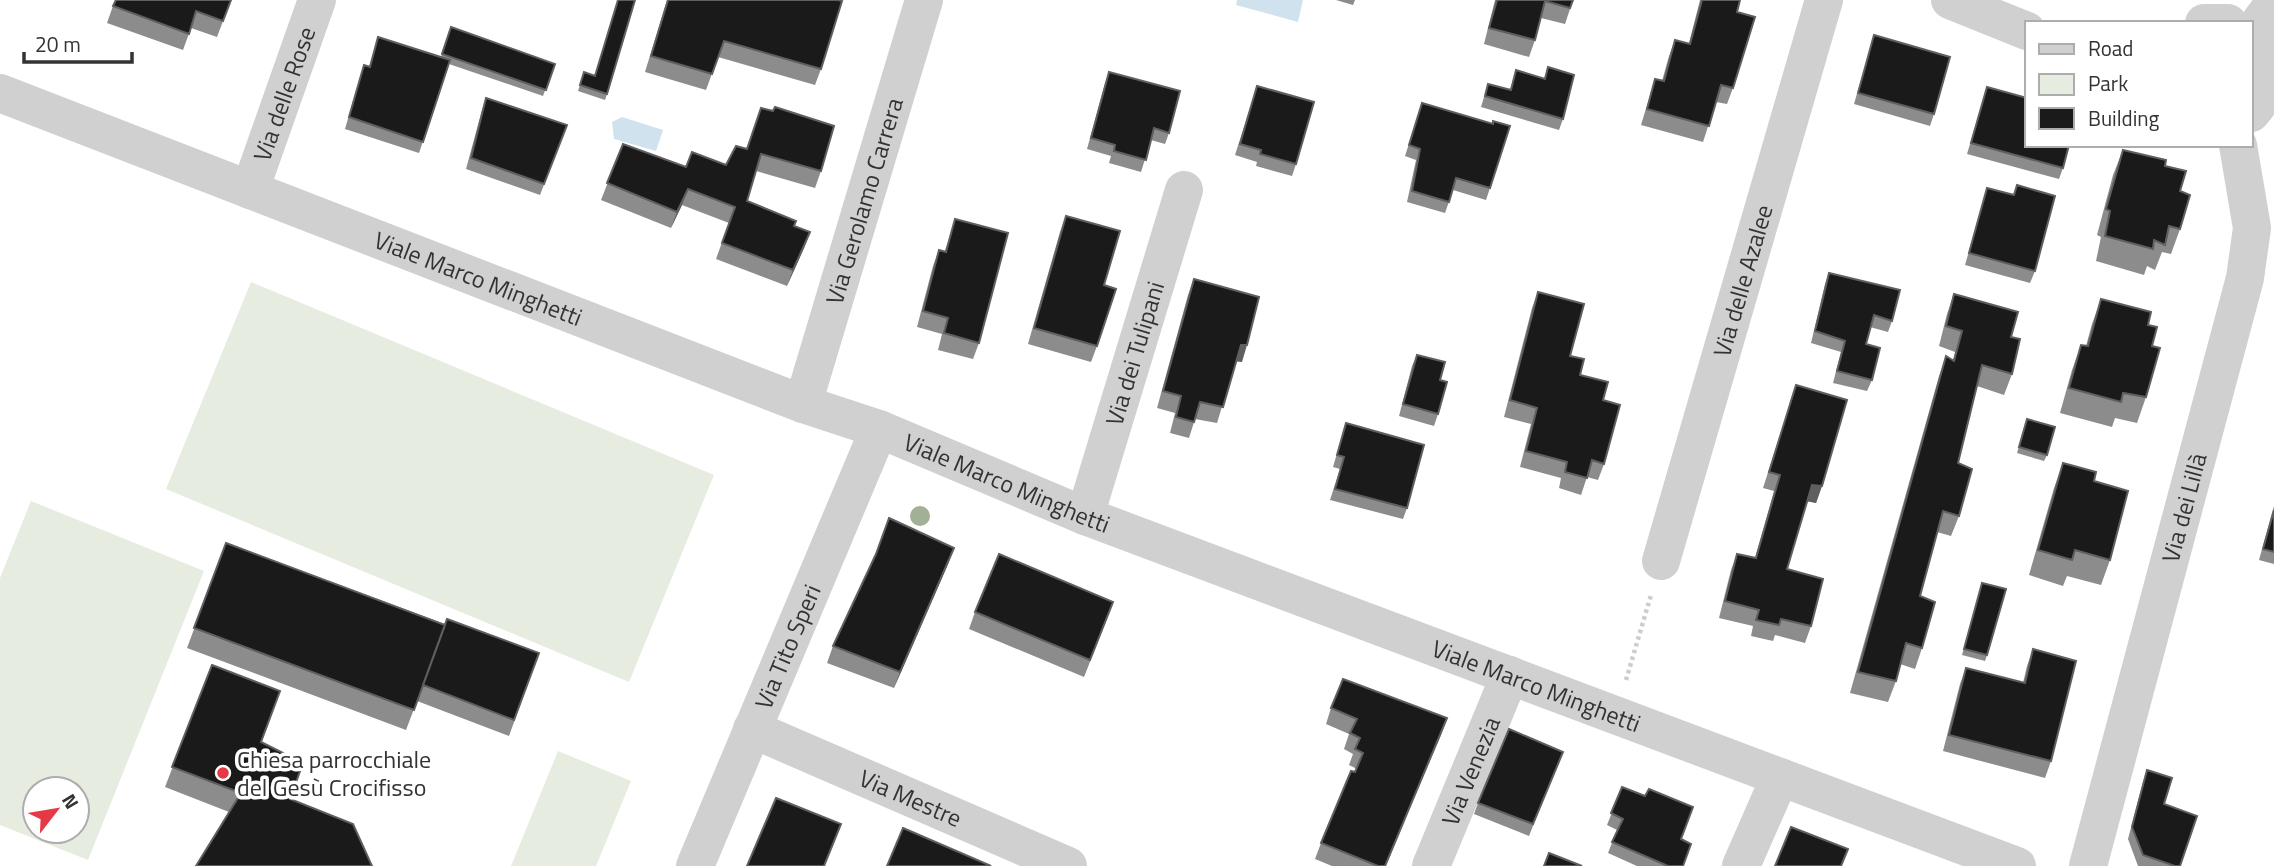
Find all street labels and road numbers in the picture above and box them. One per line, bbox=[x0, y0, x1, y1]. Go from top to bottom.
street label: Via delle Rose bbox=[244, 22, 324, 166]
street label: Via Gerolamo Carrera bbox=[816, 93, 912, 308]
street label: Via delle Azalee bbox=[1703, 200, 1782, 361]
street label: Viale Marco Minghetti bbox=[369, 222, 588, 335]
street label: Via dei Tulipani bbox=[1096, 277, 1173, 430]
street label: Viale Marco Minghetti bbox=[898, 424, 1115, 542]
street label: Via dei Lillà bbox=[2152, 449, 2216, 566]
street label: Via Tito Speri bbox=[745, 579, 830, 715]
street label: Viale Marco Minghetti bbox=[1427, 630, 1646, 741]
street label: Via Venezia bbox=[1432, 711, 1509, 831]
street label: Via Mestre bbox=[854, 760, 968, 836]

